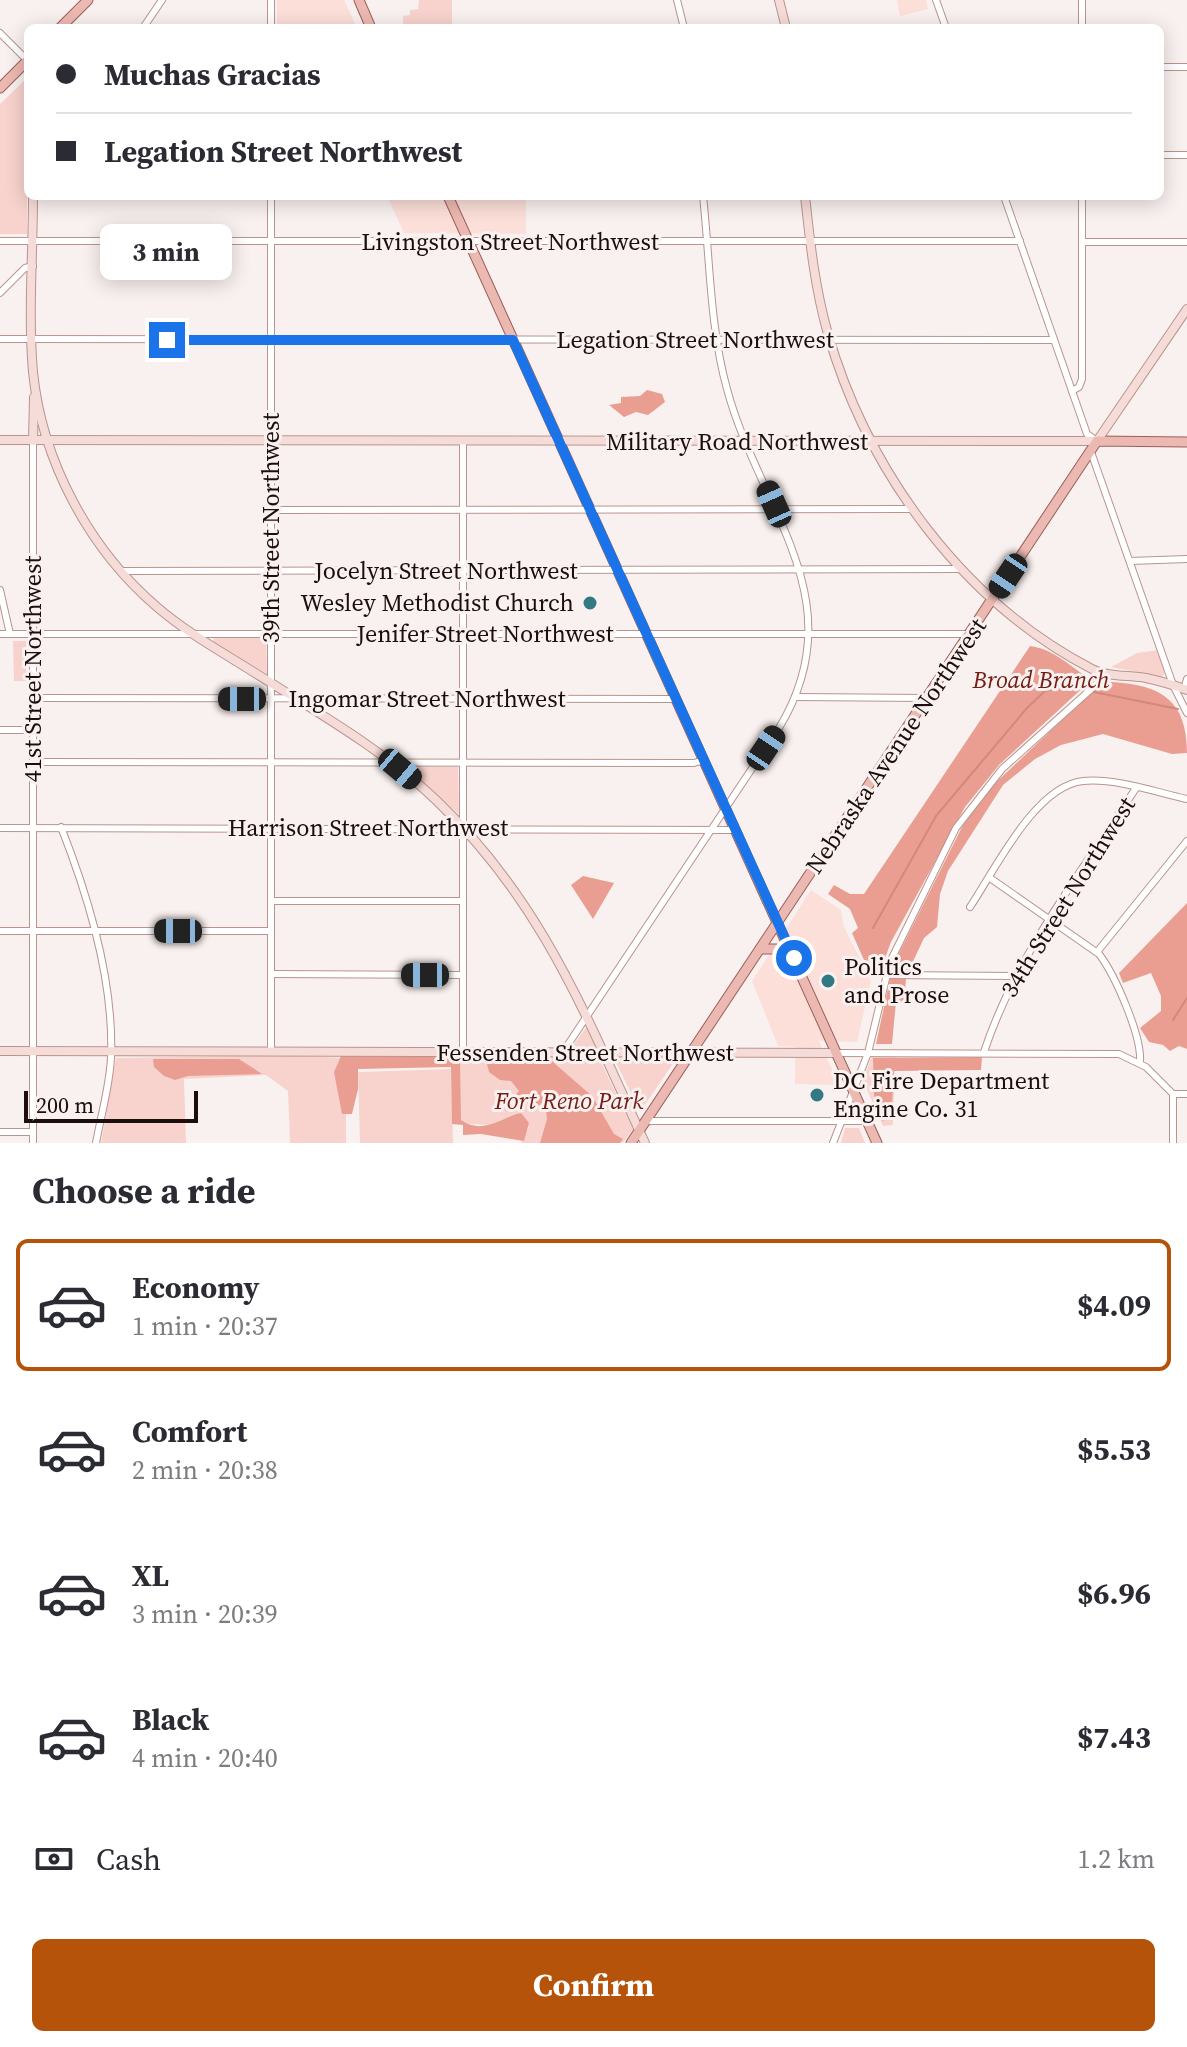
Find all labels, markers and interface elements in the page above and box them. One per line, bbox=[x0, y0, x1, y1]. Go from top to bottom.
text: Muchas Gracias bbox=[104, 54, 321, 95]
text: Legation Street Northwest bbox=[104, 131, 462, 172]
callout: 3 min bbox=[101, 224, 233, 280]
street label: Livingston Street Northwest bbox=[361, 225, 659, 258]
text: 3 min bbox=[132, 234, 200, 270]
route end bbox=[149, 322, 185, 358]
street label: Legation Street Northwest bbox=[556, 323, 834, 356]
street label: 39th Street Northwest bbox=[254, 413, 287, 643]
street label: Military Road Northwest bbox=[606, 425, 868, 458]
car bbox=[753, 477, 795, 531]
car bbox=[985, 549, 1031, 603]
street label: Jocelyn Street Northwest bbox=[313, 554, 578, 587]
street label: 41st Street Northwest bbox=[16, 556, 49, 782]
place label: Wesley Methodist Church bbox=[301, 586, 574, 619]
marker: Wesley Methodist Church bbox=[581, 594, 599, 612]
street label: Nebraska Avenue Northwest bbox=[798, 611, 994, 880]
street label: Jenifer Street Northwest bbox=[355, 617, 614, 650]
park label: Broad Branch bbox=[972, 663, 1109, 696]
street label: Ingomar Street Northwest bbox=[289, 682, 566, 715]
car bbox=[218, 687, 266, 711]
car bbox=[743, 721, 789, 775]
car bbox=[374, 744, 426, 794]
street label: 34th Street Northwest bbox=[993, 790, 1143, 1003]
street label: Harrison Street Northwest bbox=[228, 811, 508, 844]
car bbox=[154, 919, 202, 943]
route start bbox=[776, 940, 812, 976]
place label: Politics and Prose bbox=[844, 950, 949, 1011]
car bbox=[401, 963, 449, 987]
marker: Politics and Prose bbox=[819, 972, 837, 990]
street label: Fessenden Street Northwest bbox=[436, 1036, 734, 1069]
place label: DC Fire Department Engine Co. 31 bbox=[833, 1064, 1049, 1125]
park label: Fort Reno Park bbox=[493, 1084, 644, 1117]
marker: DC Fire Department Engine Co. 31 bbox=[808, 1086, 826, 1104]
scale bar bbox=[24, 1087, 198, 1123]
text: 200 m bbox=[36, 1090, 94, 1120]
text: Choose a ride bbox=[32, 1166, 255, 1215]
text: Economy bbox=[132, 1267, 260, 1308]
icon: car bbox=[36, 1269, 108, 1341]
text: $4.09 bbox=[1077, 1285, 1151, 1326]
text: 1 min · 20:37 bbox=[132, 1308, 278, 1344]
text: Comfort bbox=[132, 1411, 247, 1452]
icon: car bbox=[36, 1413, 108, 1485]
text: $5.53 bbox=[1077, 1429, 1151, 1470]
text: 2 min · 20:38 bbox=[132, 1452, 278, 1488]
text: XL bbox=[132, 1555, 169, 1596]
icon: car bbox=[36, 1557, 108, 1629]
text: $6.96 bbox=[1077, 1573, 1151, 1614]
text: 3 min · 20:39 bbox=[132, 1596, 278, 1632]
text: Black bbox=[132, 1699, 209, 1740]
icon: car bbox=[36, 1701, 108, 1773]
text: $7.43 bbox=[1077, 1717, 1151, 1758]
text: 4 min · 20:40 bbox=[132, 1740, 278, 1776]
icon: cash bbox=[32, 1837, 76, 1881]
text: Cash bbox=[96, 1839, 161, 1880]
text: 1.2 km bbox=[1077, 1841, 1155, 1877]
button: Confirm bbox=[32, 1939, 1155, 2031]

